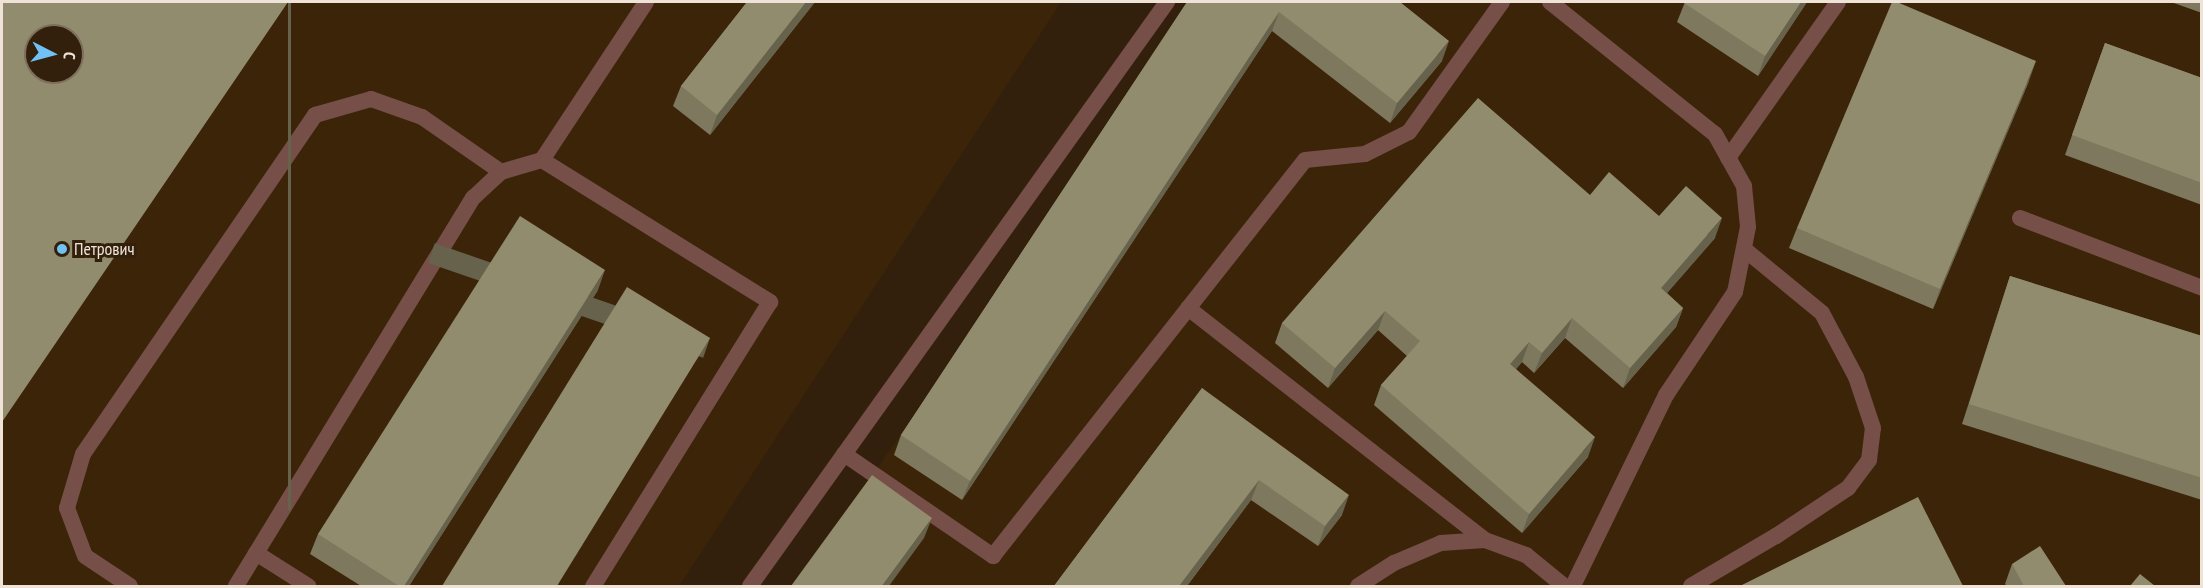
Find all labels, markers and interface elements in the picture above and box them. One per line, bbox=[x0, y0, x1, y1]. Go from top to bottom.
north arrow bbox=[24, 24, 84, 84]
text: С bbox=[60, 51, 80, 60]
place label: Петрович bbox=[74, 238, 135, 260]
marker: Петрович bbox=[55, 242, 69, 256]

